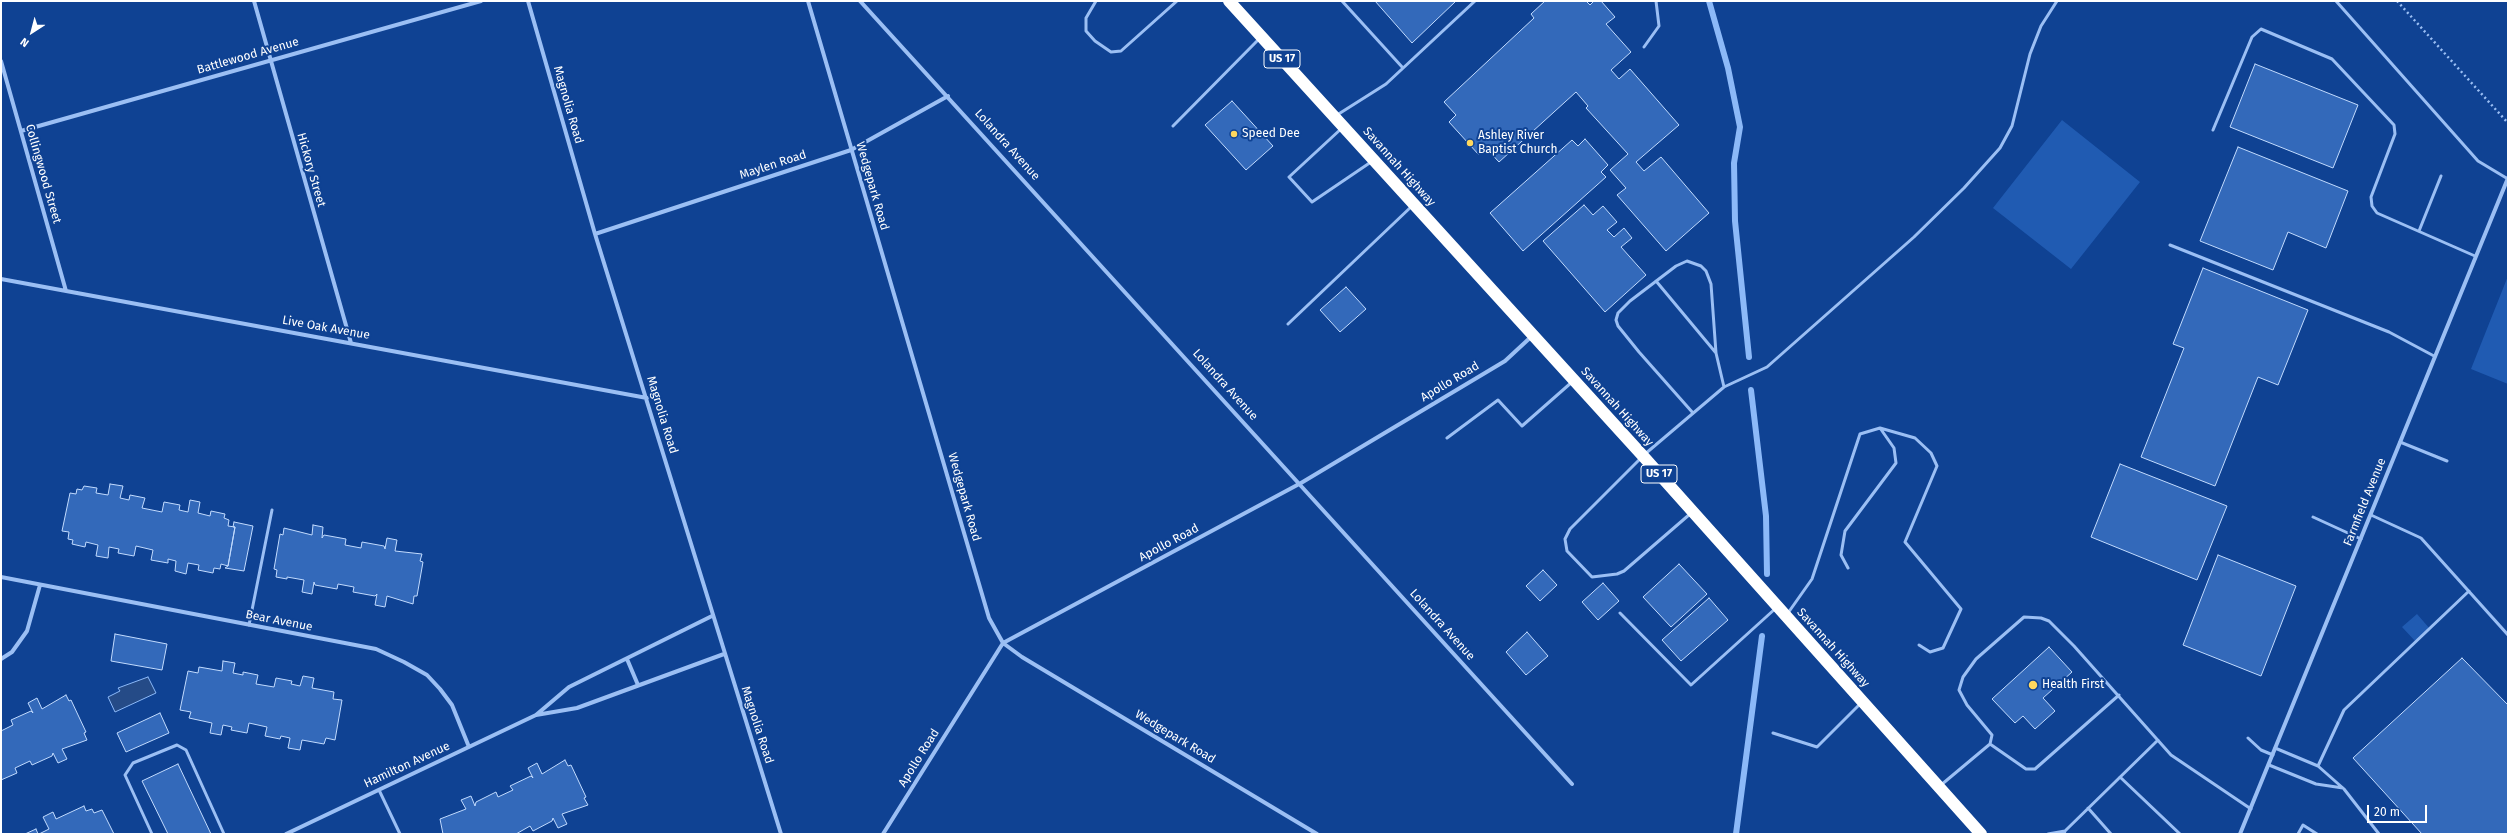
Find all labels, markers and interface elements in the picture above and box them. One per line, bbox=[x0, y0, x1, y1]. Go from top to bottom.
north arrow bbox=[12, 12, 52, 52]
text: N bbox=[18, 35, 31, 50]
street label: Battlewood Avenue bbox=[195, 35, 301, 77]
road number: US 17 bbox=[1264, 50, 1300, 68]
street label: Magnolia Road bbox=[550, 64, 586, 146]
street label: Lolandra Avenue bbox=[971, 107, 1043, 183]
street label: Collingwood Street bbox=[22, 123, 64, 225]
street label: Savannah Highway bbox=[1360, 124, 1438, 210]
place label: Speed Dee bbox=[1242, 127, 1300, 141]
marker: Speed Dee bbox=[1229, 129, 1239, 139]
place label: Ashley River Baptist Church bbox=[1478, 129, 1557, 157]
street label: Hickory Street bbox=[294, 131, 328, 209]
marker: Ashley River Baptist Church bbox=[1465, 138, 1475, 148]
street label: Wedgepark Road bbox=[853, 140, 891, 232]
street label: Maylen Road bbox=[738, 147, 808, 183]
street label: Live Oak Avenue bbox=[281, 313, 371, 343]
street label: Lolandra Avenue bbox=[1189, 347, 1261, 423]
street label: Apollo Road bbox=[1418, 359, 1482, 405]
street label: Savannah Highway bbox=[1578, 364, 1656, 450]
street label: Magnolia Road bbox=[643, 374, 681, 456]
street label: Wedgepark Road bbox=[945, 451, 983, 543]
street label: Farmfield Avenue bbox=[2341, 456, 2389, 548]
road number: US 17 bbox=[1641, 465, 1677, 483]
street label: Apollo Road bbox=[1137, 521, 1201, 565]
street label: Lolandra Avenue bbox=[1406, 587, 1478, 663]
street label: Savannah Highway bbox=[1794, 605, 1872, 691]
street label: Bear Avenue bbox=[244, 607, 314, 635]
place label: Health First bbox=[2042, 678, 2104, 692]
marker: Health First bbox=[2027, 679, 2039, 691]
street label: Magnolia Road bbox=[738, 685, 776, 765]
street label: Wedgepark Road bbox=[1132, 707, 1218, 767]
street label: Apollo Road bbox=[895, 726, 943, 790]
street label: Hamilton Avenue bbox=[362, 739, 452, 791]
scale bar bbox=[2369, 797, 2429, 823]
text: 20 m bbox=[2374, 805, 2400, 819]

